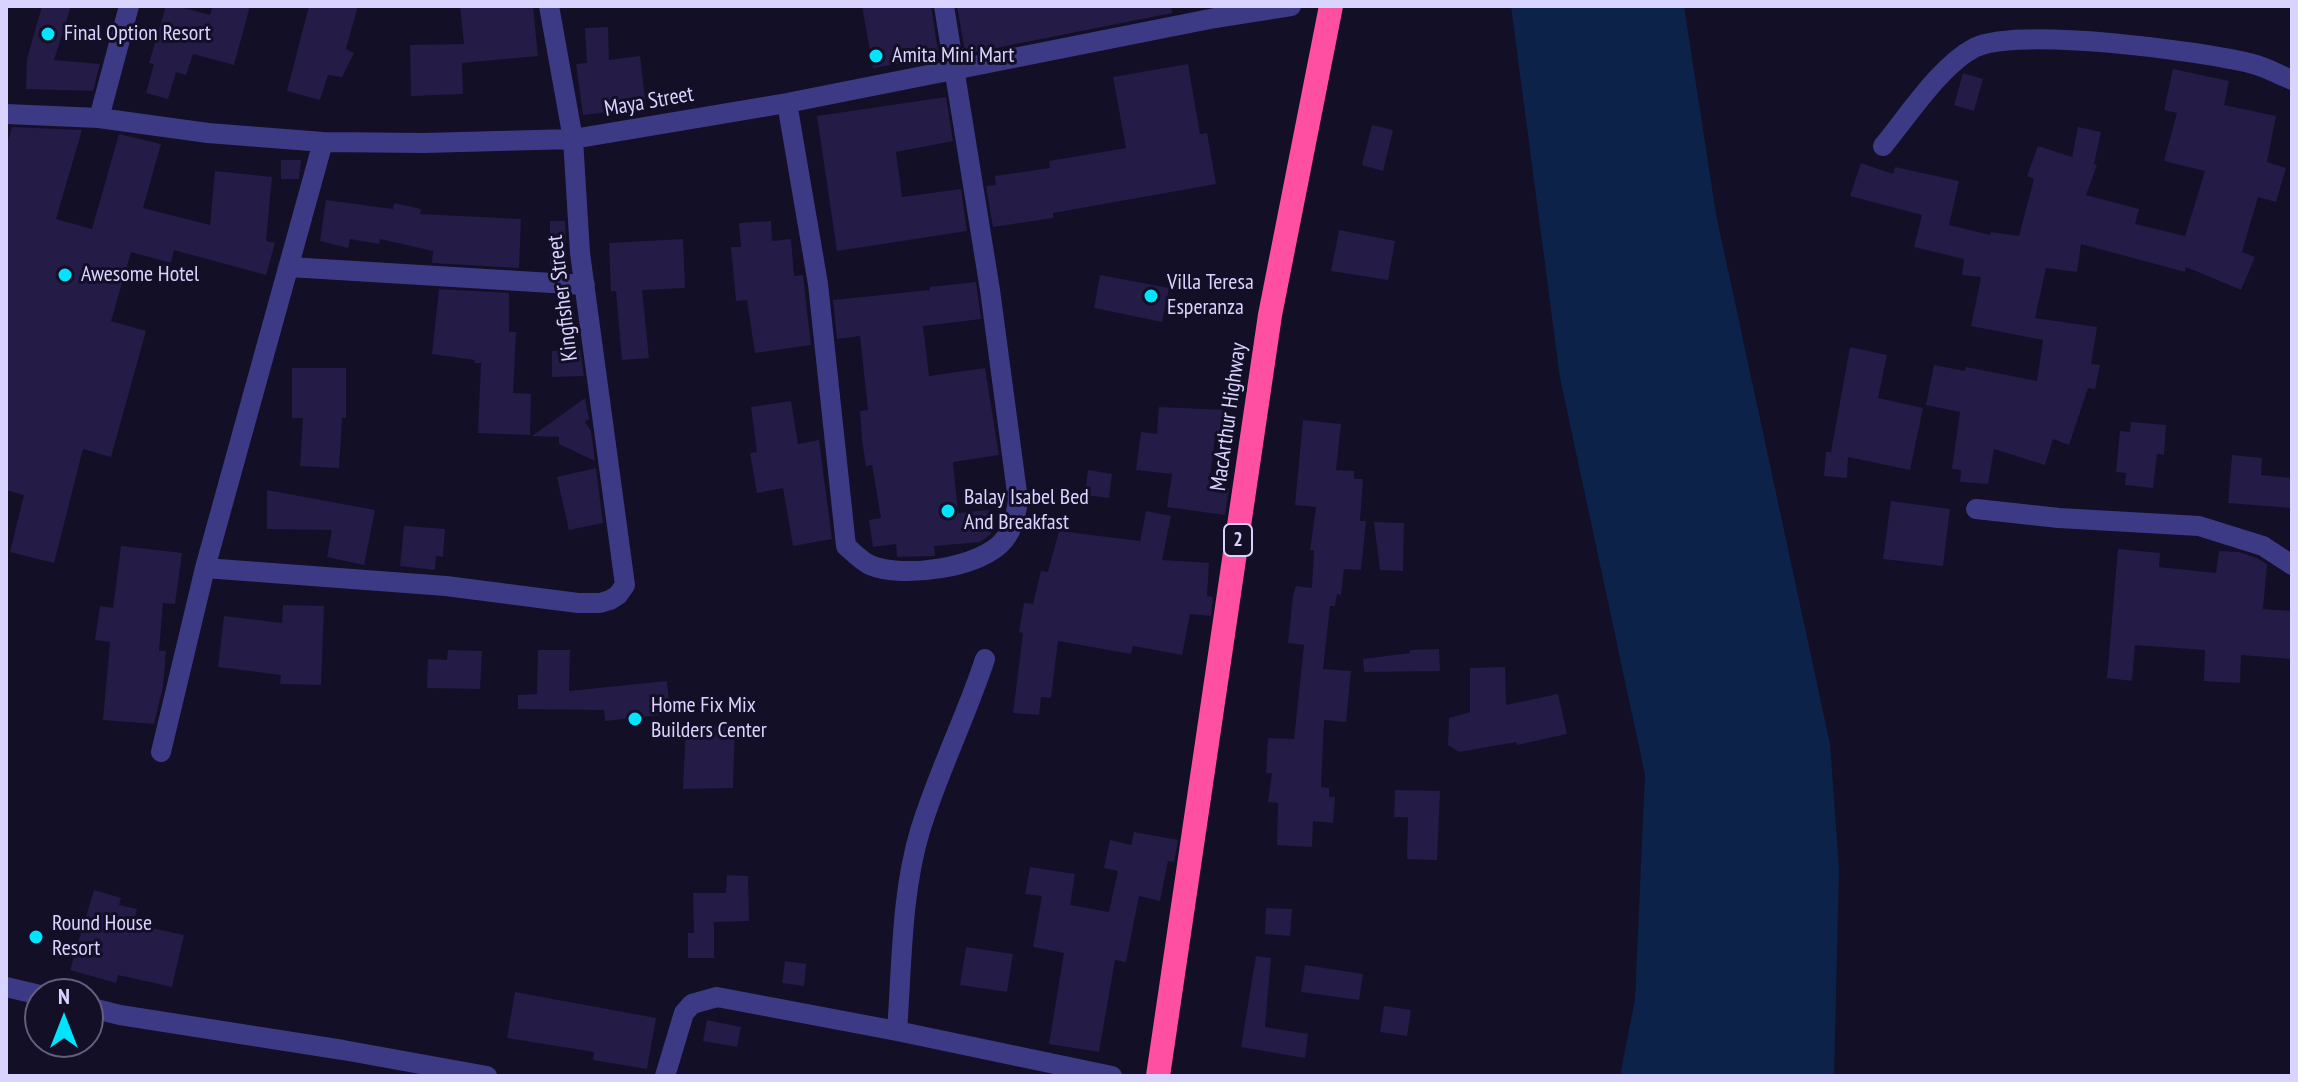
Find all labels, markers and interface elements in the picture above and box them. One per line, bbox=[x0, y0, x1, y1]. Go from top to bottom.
place label: Final Option Resort bbox=[64, 21, 211, 47]
marker: Final Option Resort bbox=[39, 25, 57, 43]
place label: Amita Mini Mart bbox=[892, 43, 1014, 69]
marker: Amita Mini Mart bbox=[867, 47, 885, 65]
street label: Maya Street bbox=[602, 81, 696, 123]
street label: Kingfisher Street bbox=[542, 233, 584, 363]
place label: Awesome Hotel bbox=[81, 262, 199, 288]
marker: Awesome Hotel bbox=[56, 266, 74, 284]
place label: Villa Teresa Esperanza bbox=[1167, 270, 1254, 322]
marker: Villa Teresa Esperanza bbox=[1142, 287, 1160, 305]
street label: MacArthur Highway bbox=[1206, 341, 1252, 493]
place label: Balay Isabel Bed And Breakfast bbox=[964, 485, 1089, 536]
marker: Balay Isabel Bed And Breakfast bbox=[939, 502, 957, 520]
road number: 2 bbox=[1224, 524, 1252, 556]
place label: Home Fix Mix Builders Center bbox=[651, 693, 767, 744]
marker: Home Fix Mix Builders Center bbox=[626, 710, 644, 728]
place label: Round House Resort bbox=[52, 911, 152, 962]
marker: Round House Resort bbox=[27, 928, 45, 946]
north arrow bbox=[24, 978, 104, 1058]
text: N bbox=[58, 982, 70, 1010]

